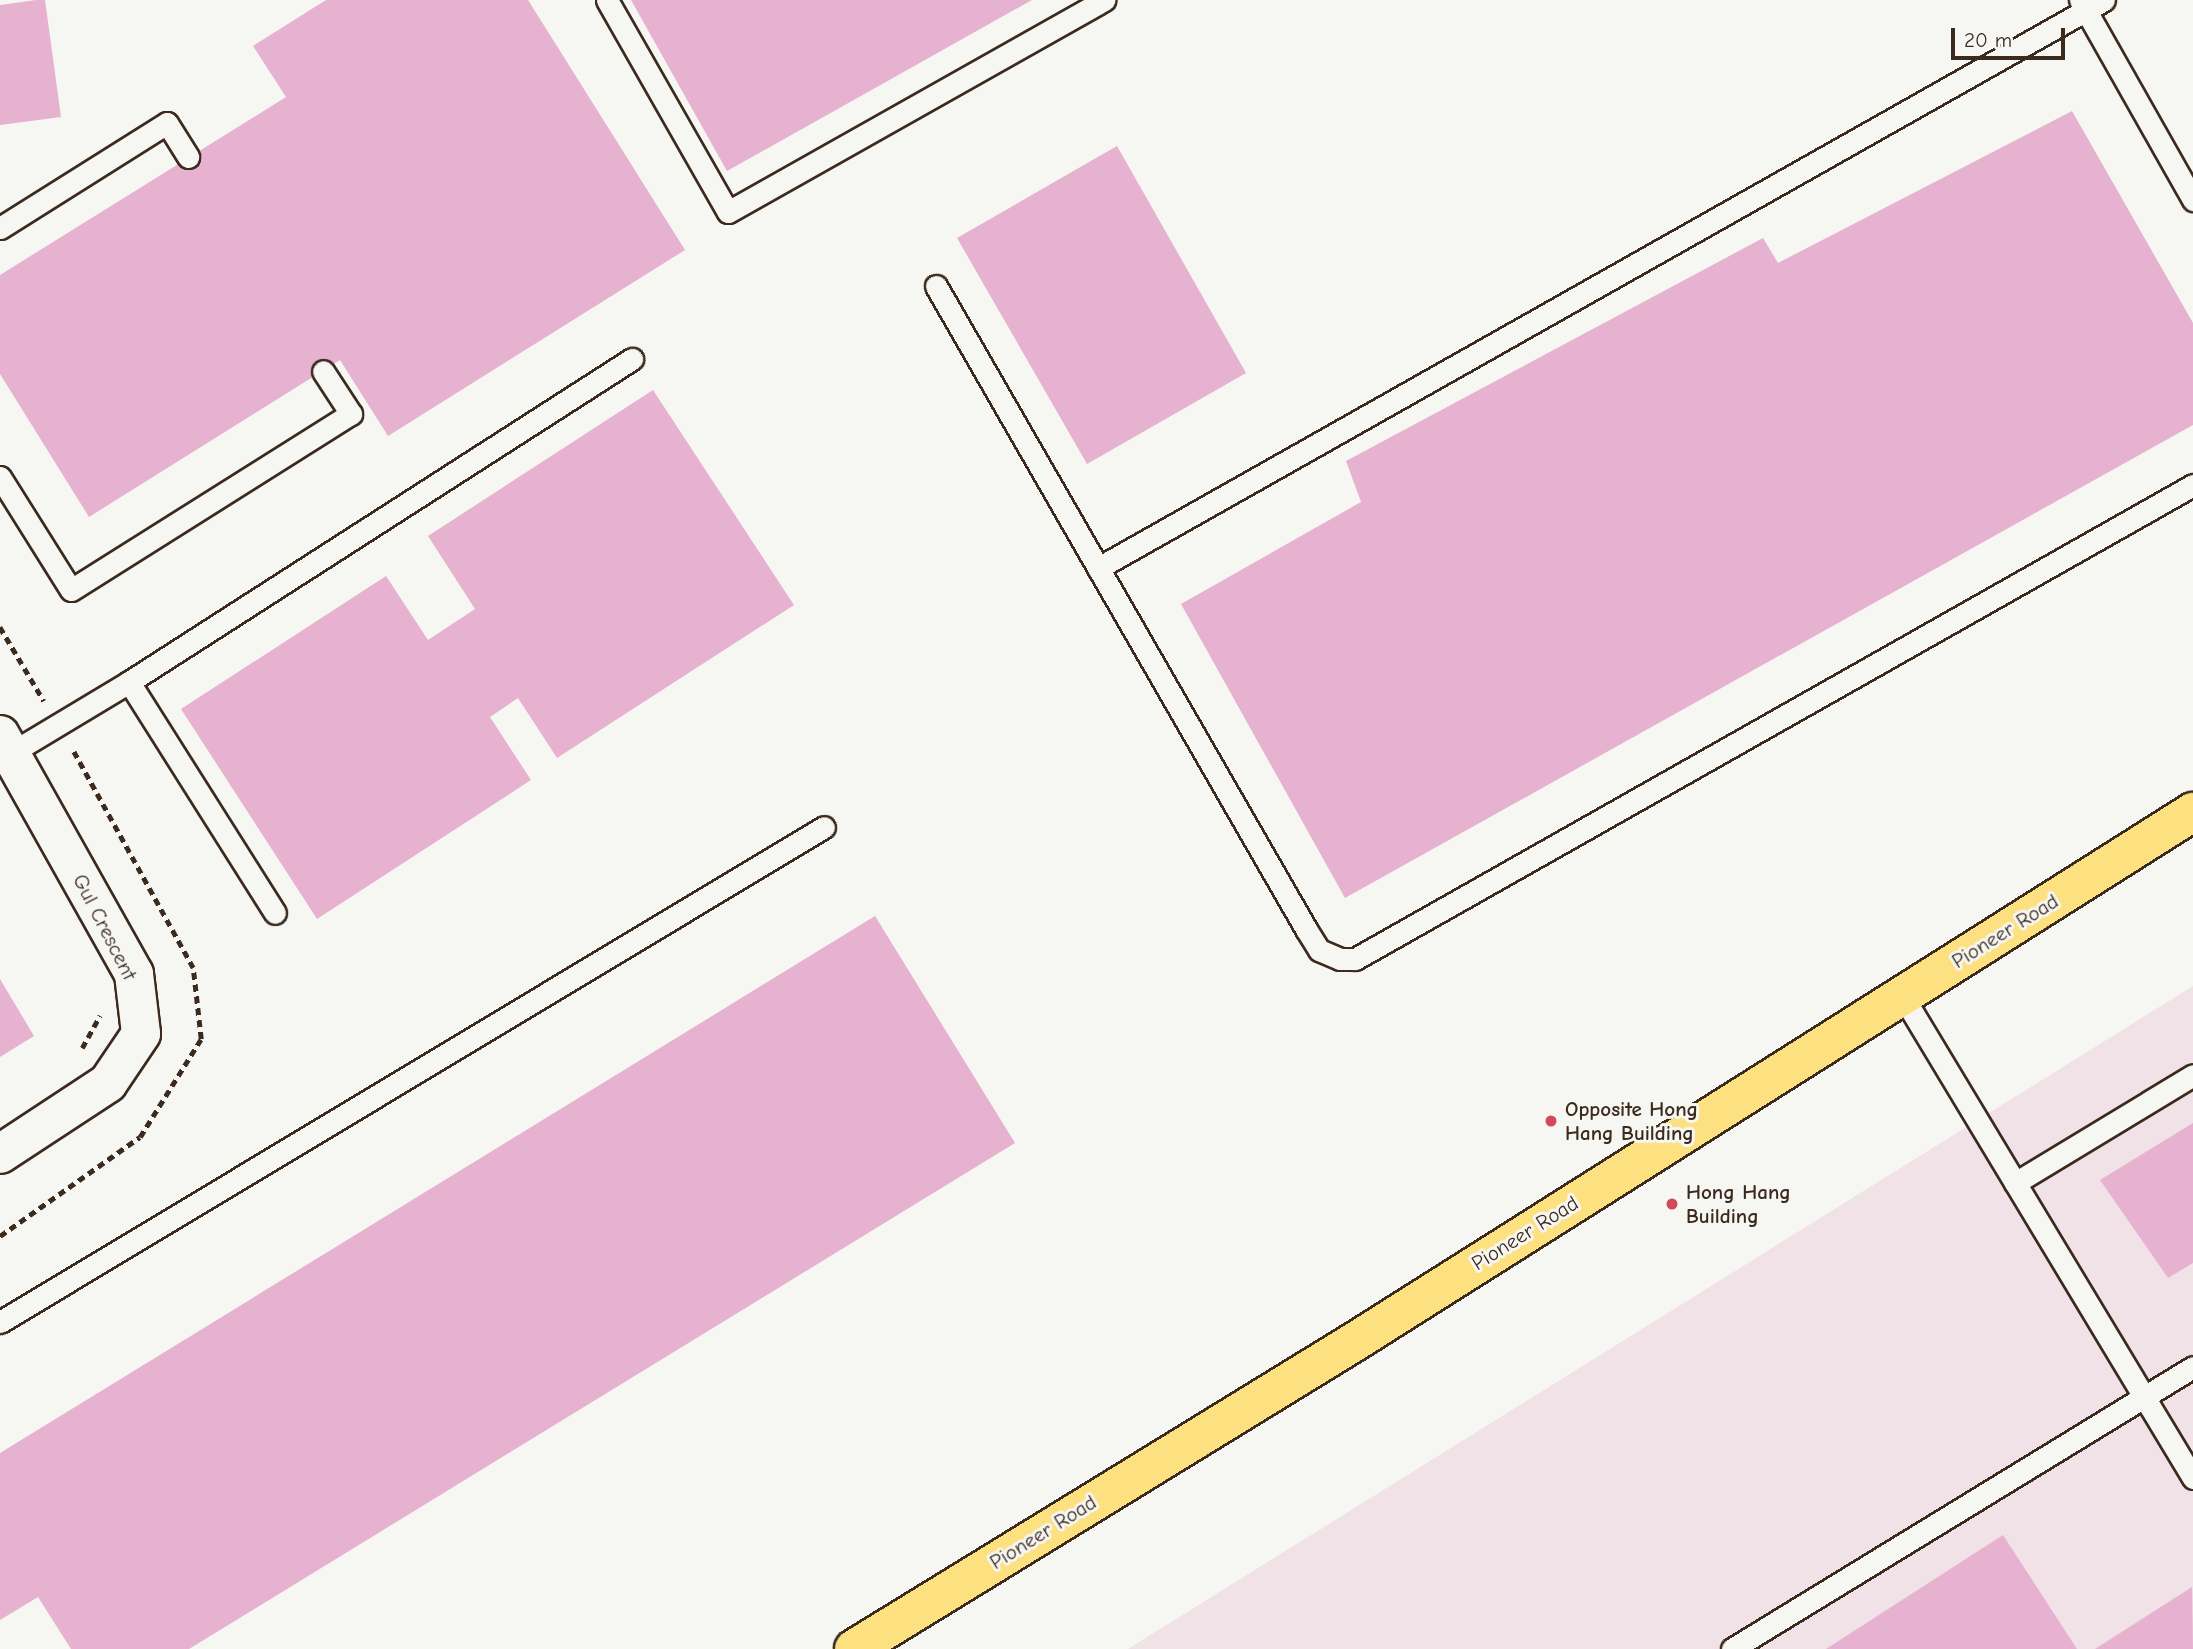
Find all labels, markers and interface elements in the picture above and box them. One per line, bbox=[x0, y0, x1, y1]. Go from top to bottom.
scale bar bbox=[1955, 14, 2069, 58]
text: 20 m bbox=[1964, 28, 2012, 52]
street label: Gul Crescent bbox=[68, 870, 142, 984]
street label: Pioneer Road bbox=[1947, 888, 2063, 974]
place label: Opposite Hong Hang Building bbox=[1565, 1096, 1698, 1146]
marker: Opposite Hong Hang Building bbox=[1543, 1113, 1559, 1129]
place label: Hong Hang Building bbox=[1686, 1179, 1791, 1229]
street label: Pioneer Road bbox=[1467, 1190, 1583, 1276]
marker: Hong Hang Building bbox=[1664, 1196, 1680, 1212]
street label: Pioneer Road bbox=[985, 1489, 1101, 1575]

